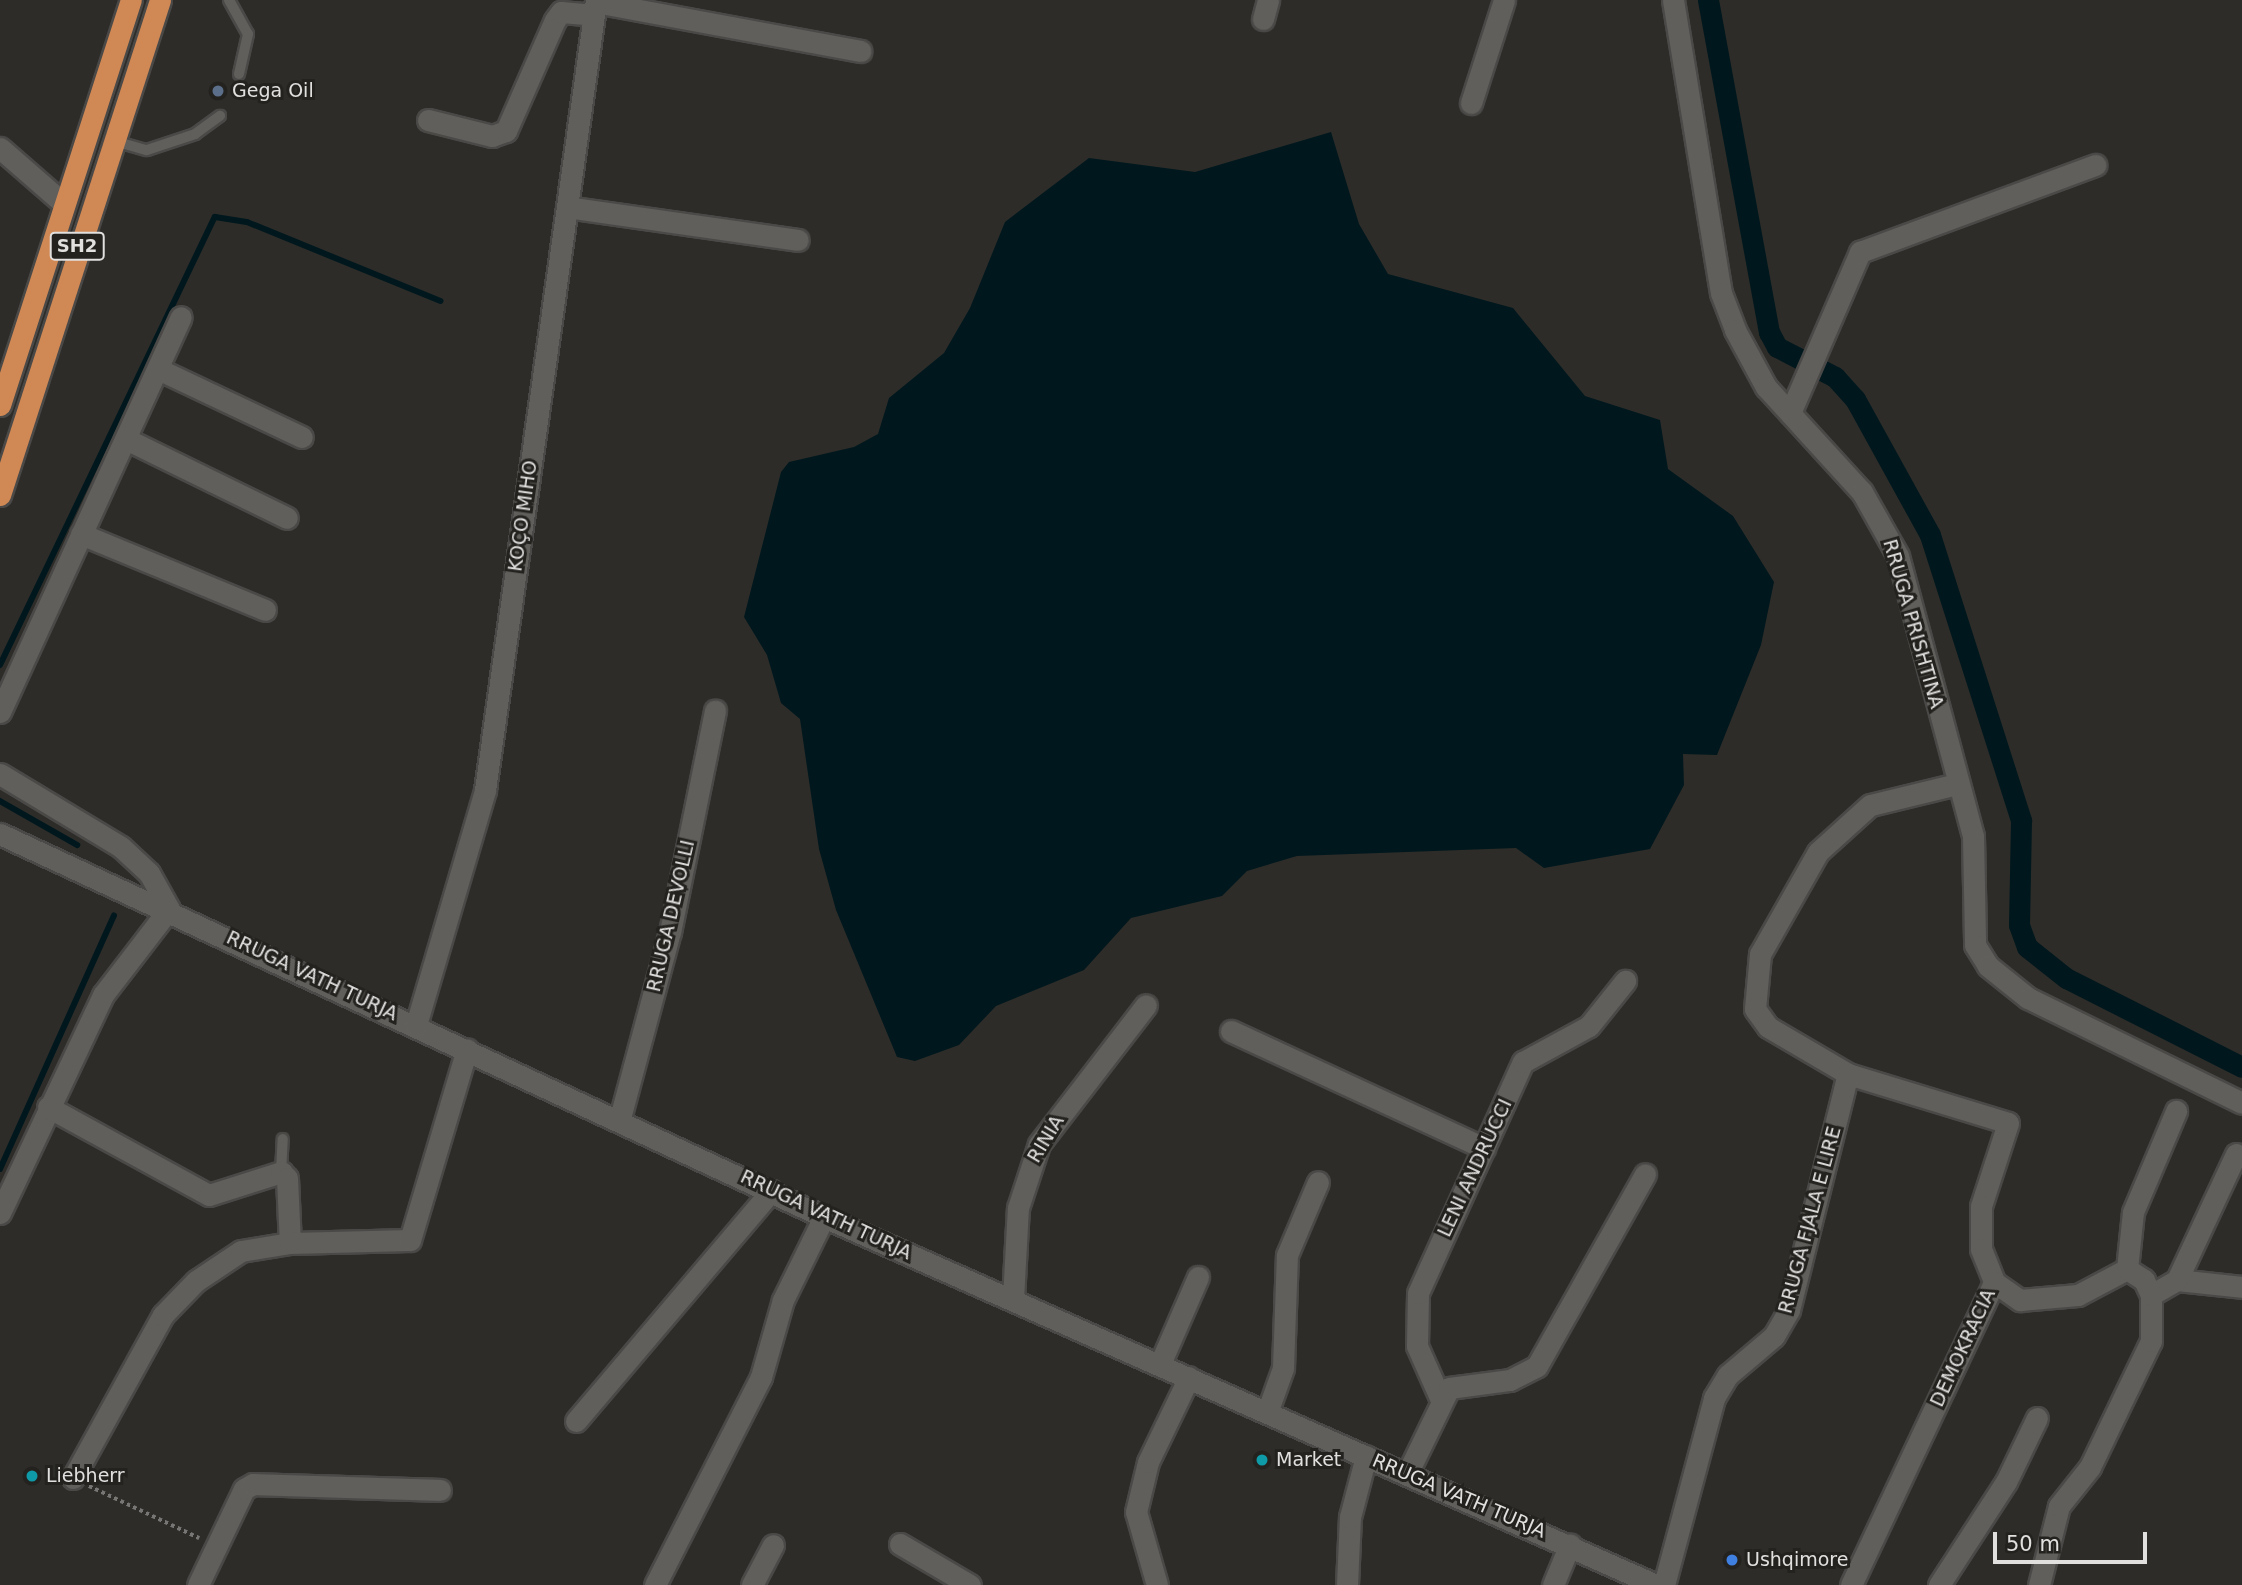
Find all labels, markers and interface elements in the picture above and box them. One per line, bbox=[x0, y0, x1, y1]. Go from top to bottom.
place label: Gega Oil bbox=[232, 80, 314, 102]
marker: Gega Oil bbox=[210, 83, 226, 99]
road number: SH2 bbox=[49, 232, 105, 260]
street label: KOÇO MIHO bbox=[504, 459, 542, 573]
street label: RRUGA PRISHTINA bbox=[1878, 537, 1948, 711]
street label: RRUGA DEVOLLI bbox=[642, 838, 700, 994]
street label: RRUGA VATH TURJA bbox=[223, 926, 401, 1026]
street label: LENI ANDRUCCI bbox=[1433, 1095, 1517, 1241]
street label: RINIA bbox=[1023, 1111, 1069, 1167]
street label: RRUGA FJALA E LIRE bbox=[1774, 1124, 1846, 1316]
street label: RRUGA VATH TURJA bbox=[737, 1165, 915, 1265]
street label: DEMOKRACIA bbox=[1926, 1285, 2000, 1411]
place label: Market bbox=[1276, 1449, 1341, 1471]
street label: RRUGA VATH TURJA bbox=[1369, 1449, 1549, 1543]
marker: Market bbox=[1254, 1452, 1270, 1468]
place label: Liebherr bbox=[46, 1465, 125, 1487]
marker: Liebherr bbox=[24, 1468, 40, 1484]
scale bar bbox=[1997, 1518, 2151, 1562]
text: 50 m bbox=[2006, 1532, 2060, 1556]
place label: Ushqimore bbox=[1746, 1549, 1848, 1571]
marker: Ushqimore bbox=[1724, 1552, 1740, 1568]

